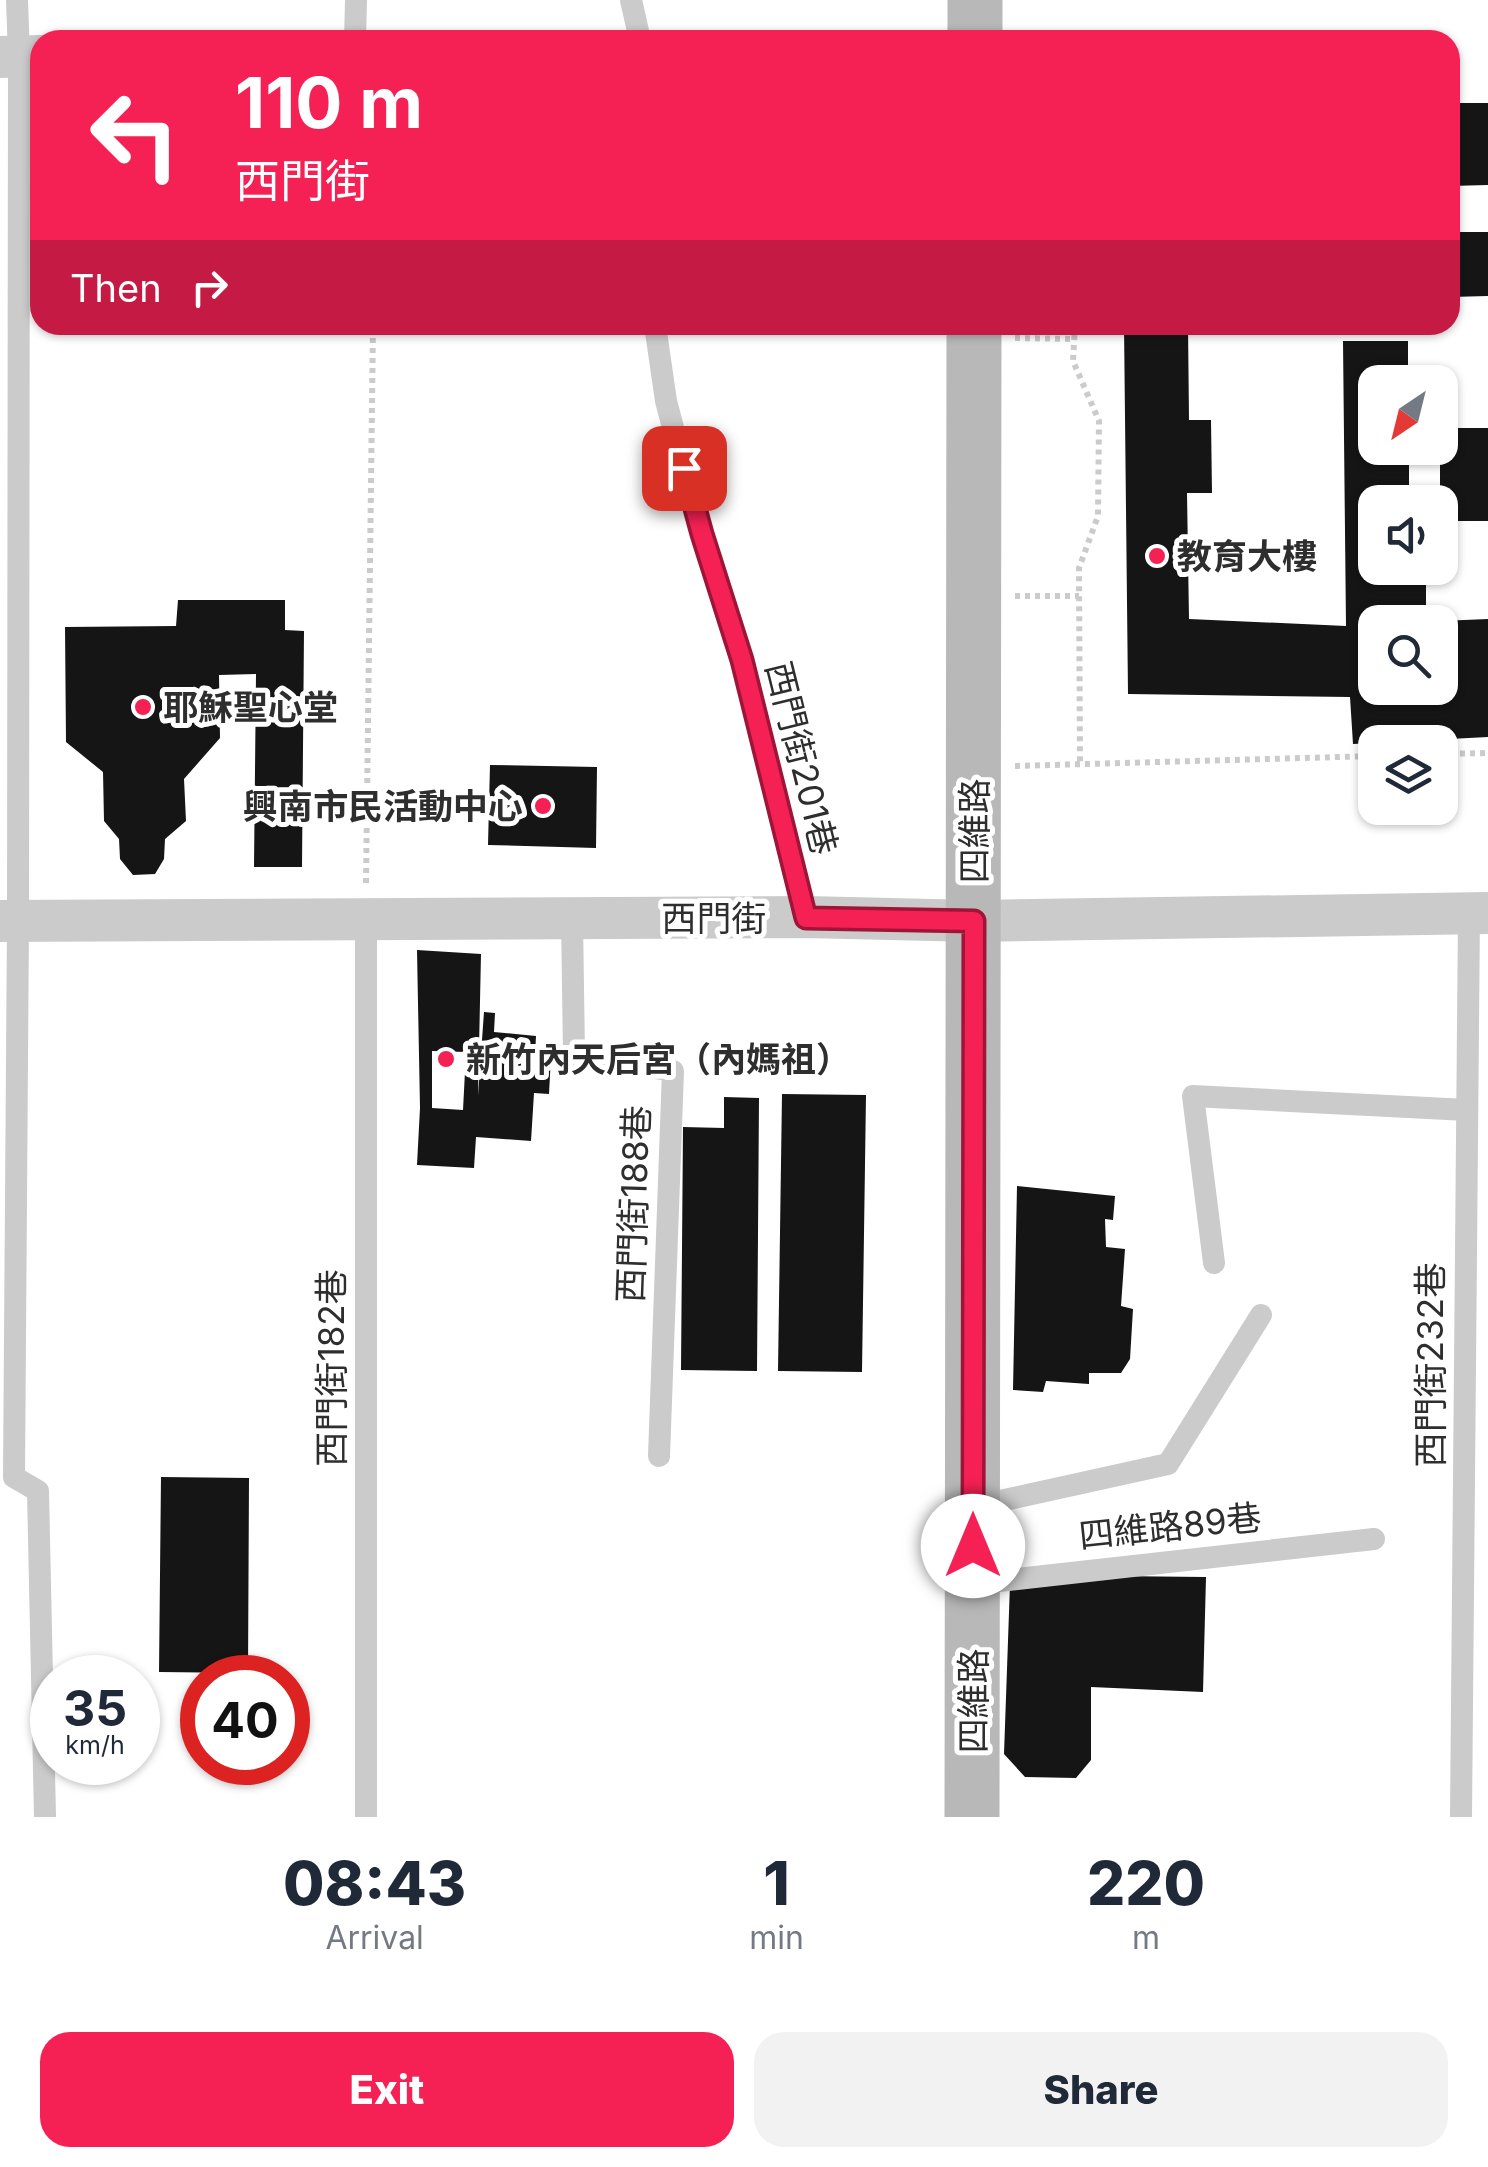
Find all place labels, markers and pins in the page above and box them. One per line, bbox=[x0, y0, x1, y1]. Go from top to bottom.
pin bbox=[642, 426, 727, 511]
place label: 教育大樓 bbox=[1177, 535, 1317, 577]
marker: 教育大樓 bbox=[1146, 545, 1168, 567]
place label: 耶穌聖心堂 bbox=[163, 686, 338, 728]
marker: 耶穌聖心堂 bbox=[132, 696, 154, 718]
place label: 興南市民活動中心 bbox=[243, 785, 523, 827]
marker: 興南市民活動中心 bbox=[532, 795, 554, 817]
place label: 新竹內天后宮（內媽祖） bbox=[466, 1038, 851, 1080]
marker: 新竹內天后宮（內媽祖） bbox=[435, 1048, 457, 1070]

